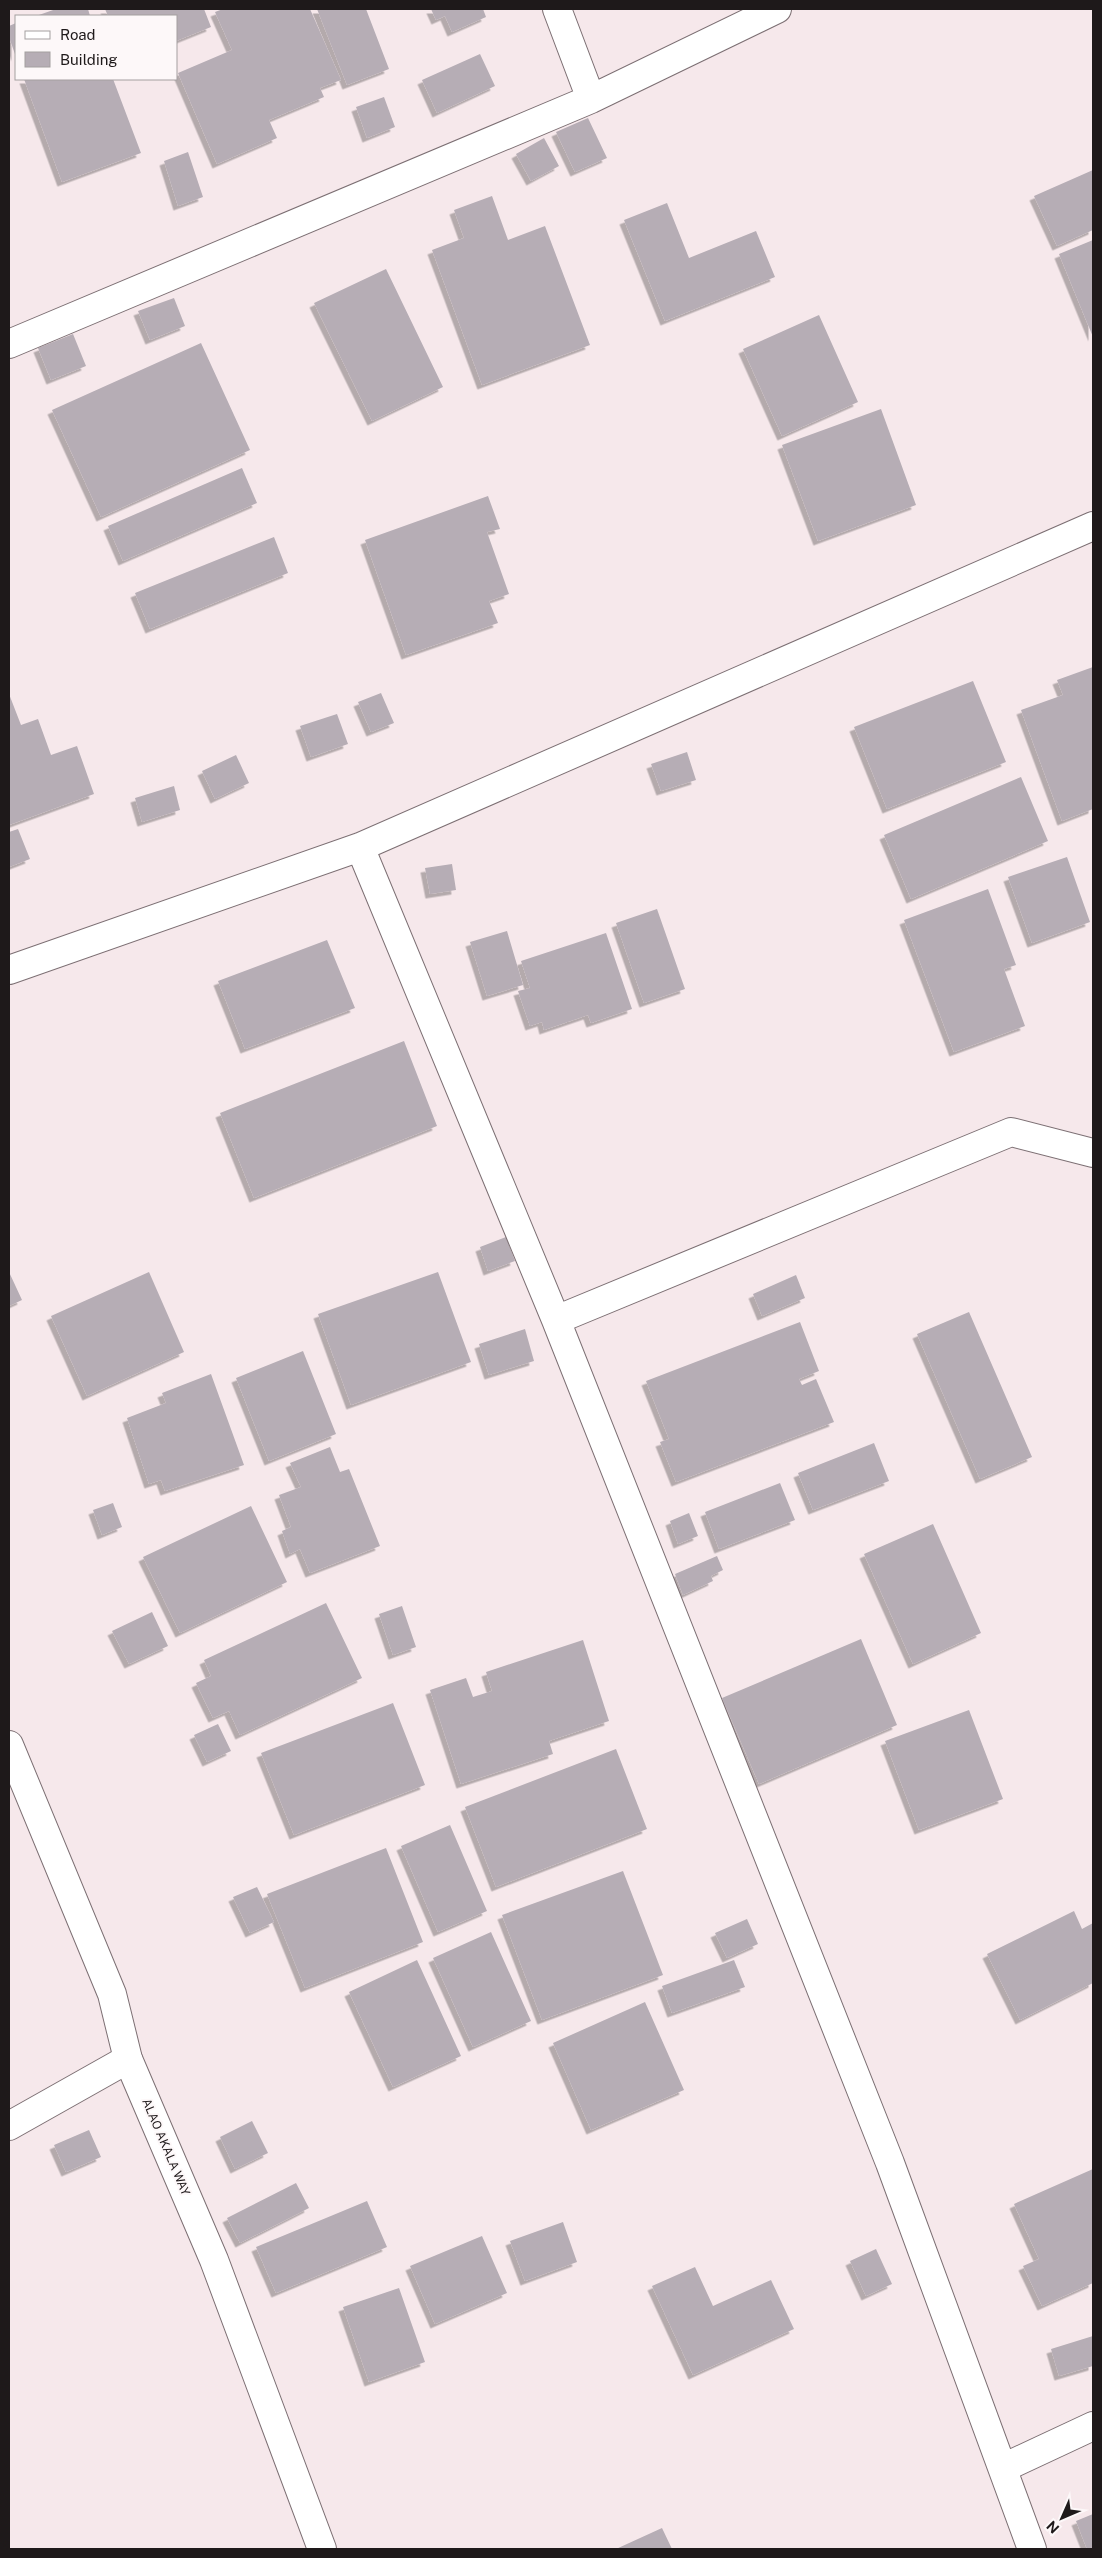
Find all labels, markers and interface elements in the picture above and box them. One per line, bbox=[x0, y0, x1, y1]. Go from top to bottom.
legend bbox=[15, 15, 178, 80]
text: Road bbox=[60, 26, 96, 43]
text: Building bbox=[60, 51, 118, 68]
street label: ALAO AKALA WAY bbox=[139, 2096, 193, 2198]
north arrow bbox=[1037, 2493, 1087, 2543]
text: N bbox=[1043, 2518, 1062, 2537]

